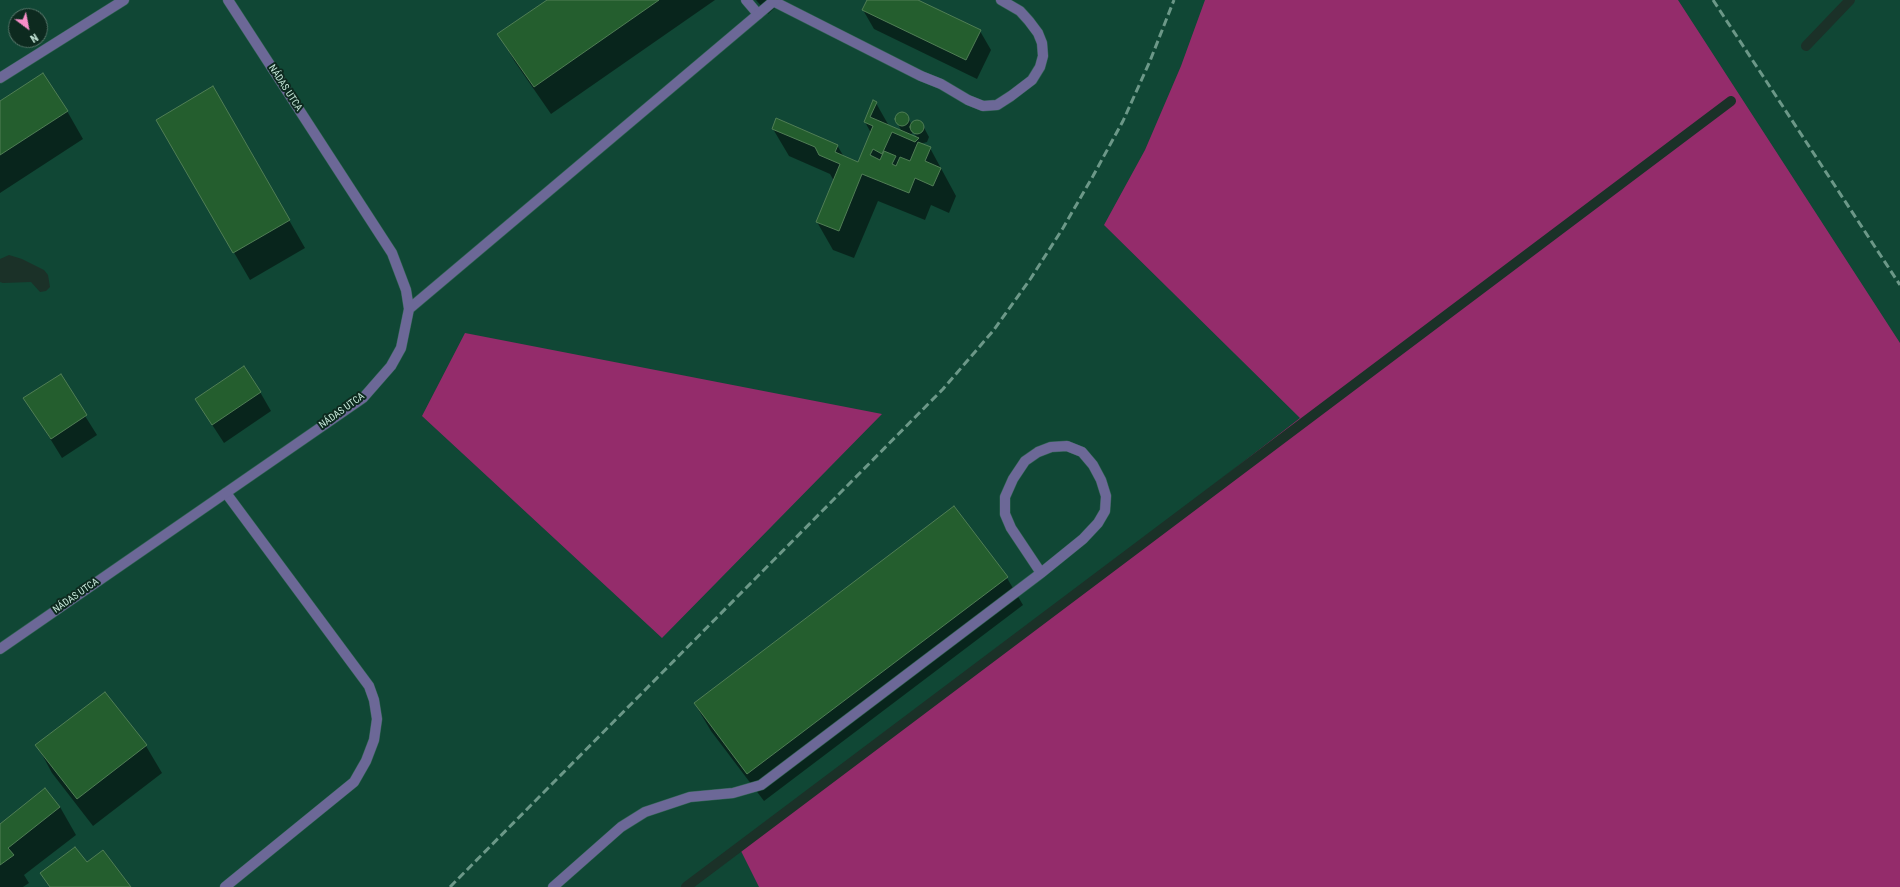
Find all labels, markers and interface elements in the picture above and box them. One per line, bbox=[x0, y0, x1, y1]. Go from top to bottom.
north arrow bbox=[8, 8, 48, 48]
text: N bbox=[28, 30, 40, 45]
street label: NÁDAS UTCA bbox=[266, 62, 304, 114]
street label: NÁDAS UTCA bbox=[317, 391, 367, 431]
street label: NÁDAS UTCA bbox=[51, 576, 101, 616]

